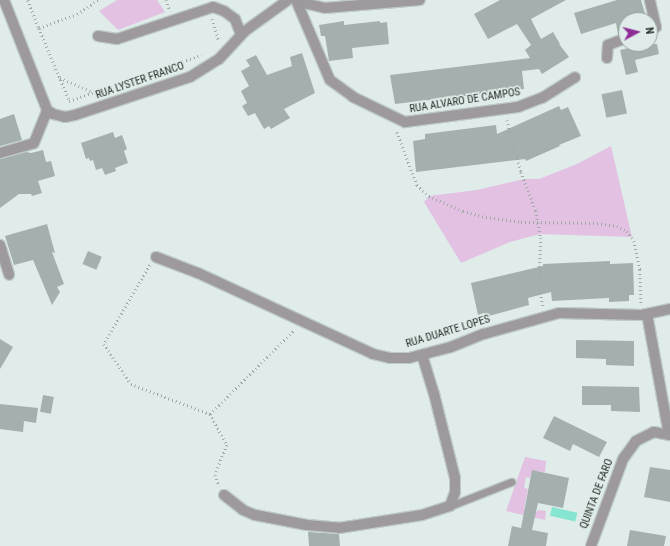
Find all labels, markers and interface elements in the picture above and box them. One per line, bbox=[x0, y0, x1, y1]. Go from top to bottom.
north arrow bbox=[618, 12, 658, 52]
text: N bbox=[643, 26, 656, 35]
street label: RUA LYSTER FRANCO bbox=[94, 60, 186, 102]
street label: RUA ALVARO DE CAMPOS bbox=[409, 86, 521, 116]
street label: RUA DUARTE LOPES bbox=[404, 313, 492, 351]
street label: QUINTA DE FARO bbox=[578, 457, 616, 531]

